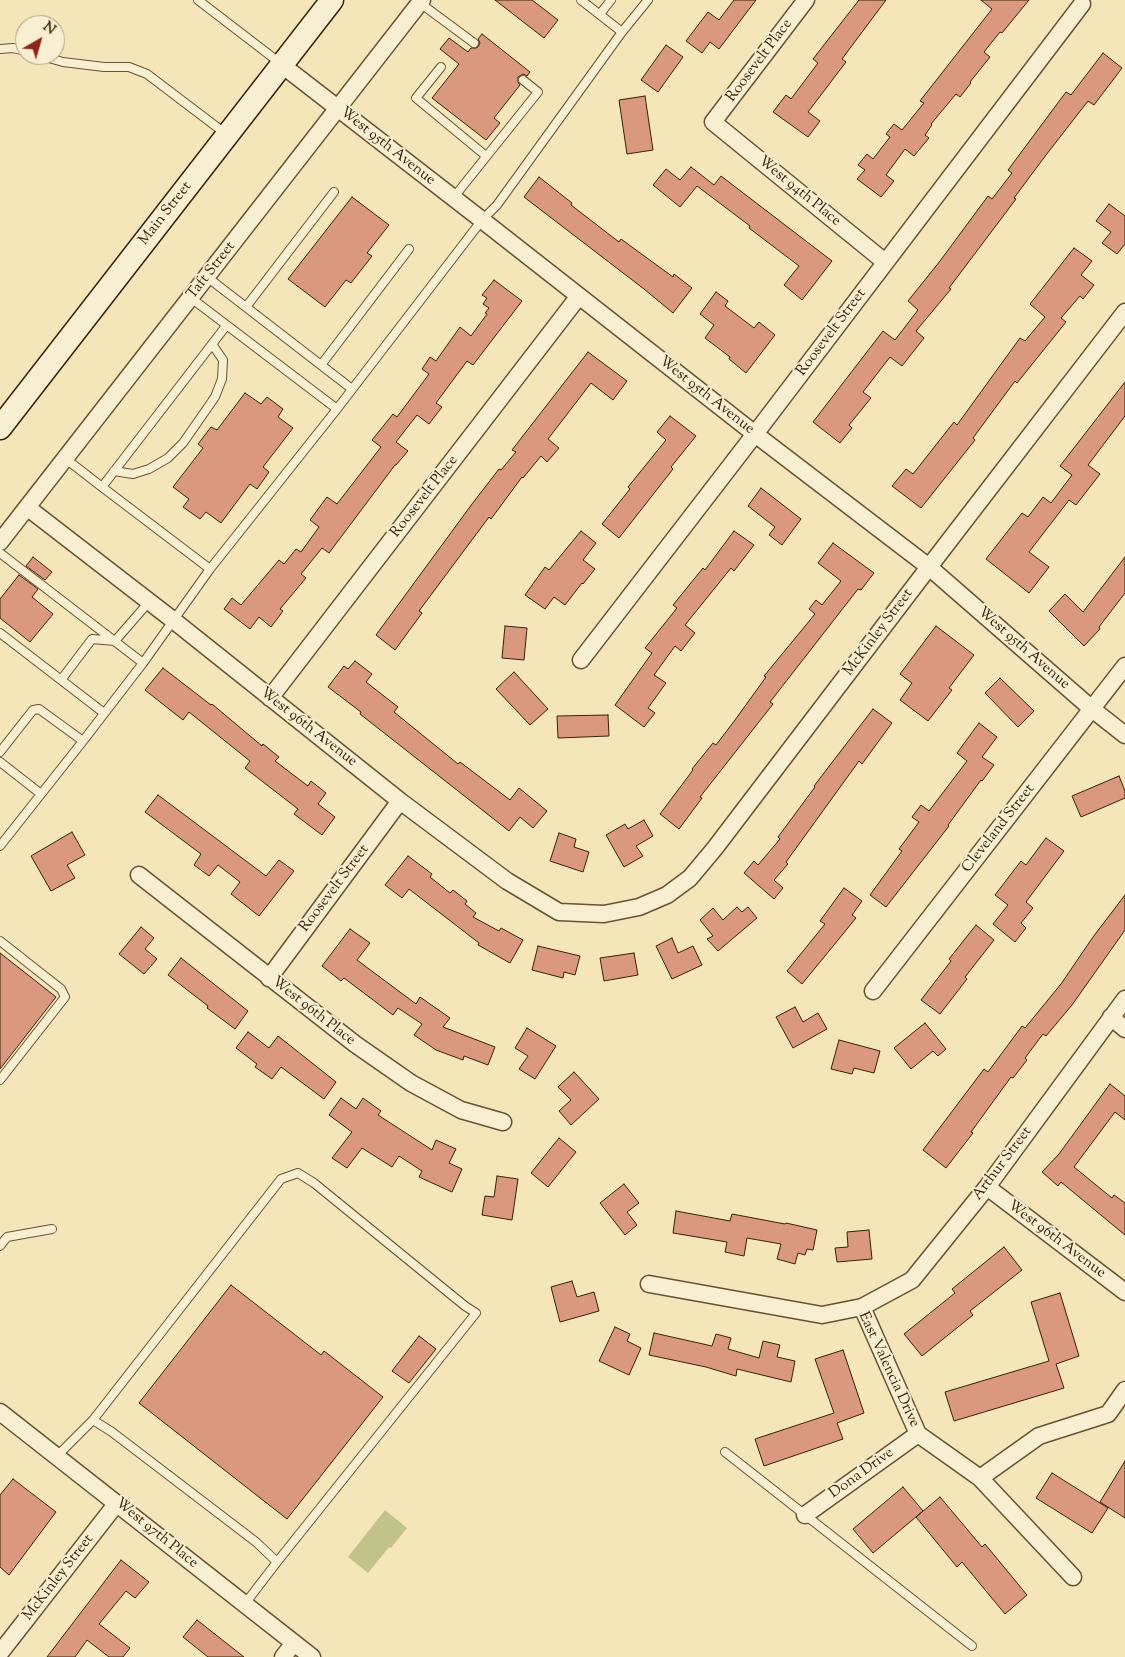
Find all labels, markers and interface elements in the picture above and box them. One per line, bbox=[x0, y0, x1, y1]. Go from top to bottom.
north arrow bbox=[15, 15, 65, 65]
street label: Roosevelt Place bbox=[723, 16, 797, 106]
text: N bbox=[38, 18, 59, 40]
street label: West 95th Avenue bbox=[336, 104, 438, 190]
street label: West 94th Place bbox=[754, 153, 844, 231]
street label: Main Street bbox=[136, 179, 196, 249]
street label: Taft Street bbox=[184, 239, 240, 303]
street label: Roosevelt Street bbox=[793, 286, 871, 380]
street label: West 95th Avenue bbox=[655, 353, 757, 439]
street label: Roosevelt Place bbox=[387, 452, 463, 542]
street label: McKinley Street bbox=[840, 586, 918, 680]
street label: West 95th Avenue bbox=[973, 604, 1073, 694]
street label: West 96th Avenue bbox=[256, 684, 360, 772]
street label: Cleveland Street bbox=[959, 781, 1039, 877]
street label: Roosevelt Street bbox=[296, 842, 374, 936]
street label: West 96th Place bbox=[268, 974, 358, 1050]
street label: Arthur Street bbox=[969, 1124, 1037, 1204]
street label: West 96th Avenue bbox=[1003, 1197, 1109, 1283]
street label: East Valencia Drive bbox=[853, 1309, 923, 1431]
street label: Dona Drive bbox=[826, 1445, 898, 1503]
street label: West 97th Place bbox=[111, 1495, 201, 1573]
street label: McKinley Street bbox=[20, 1531, 98, 1625]

